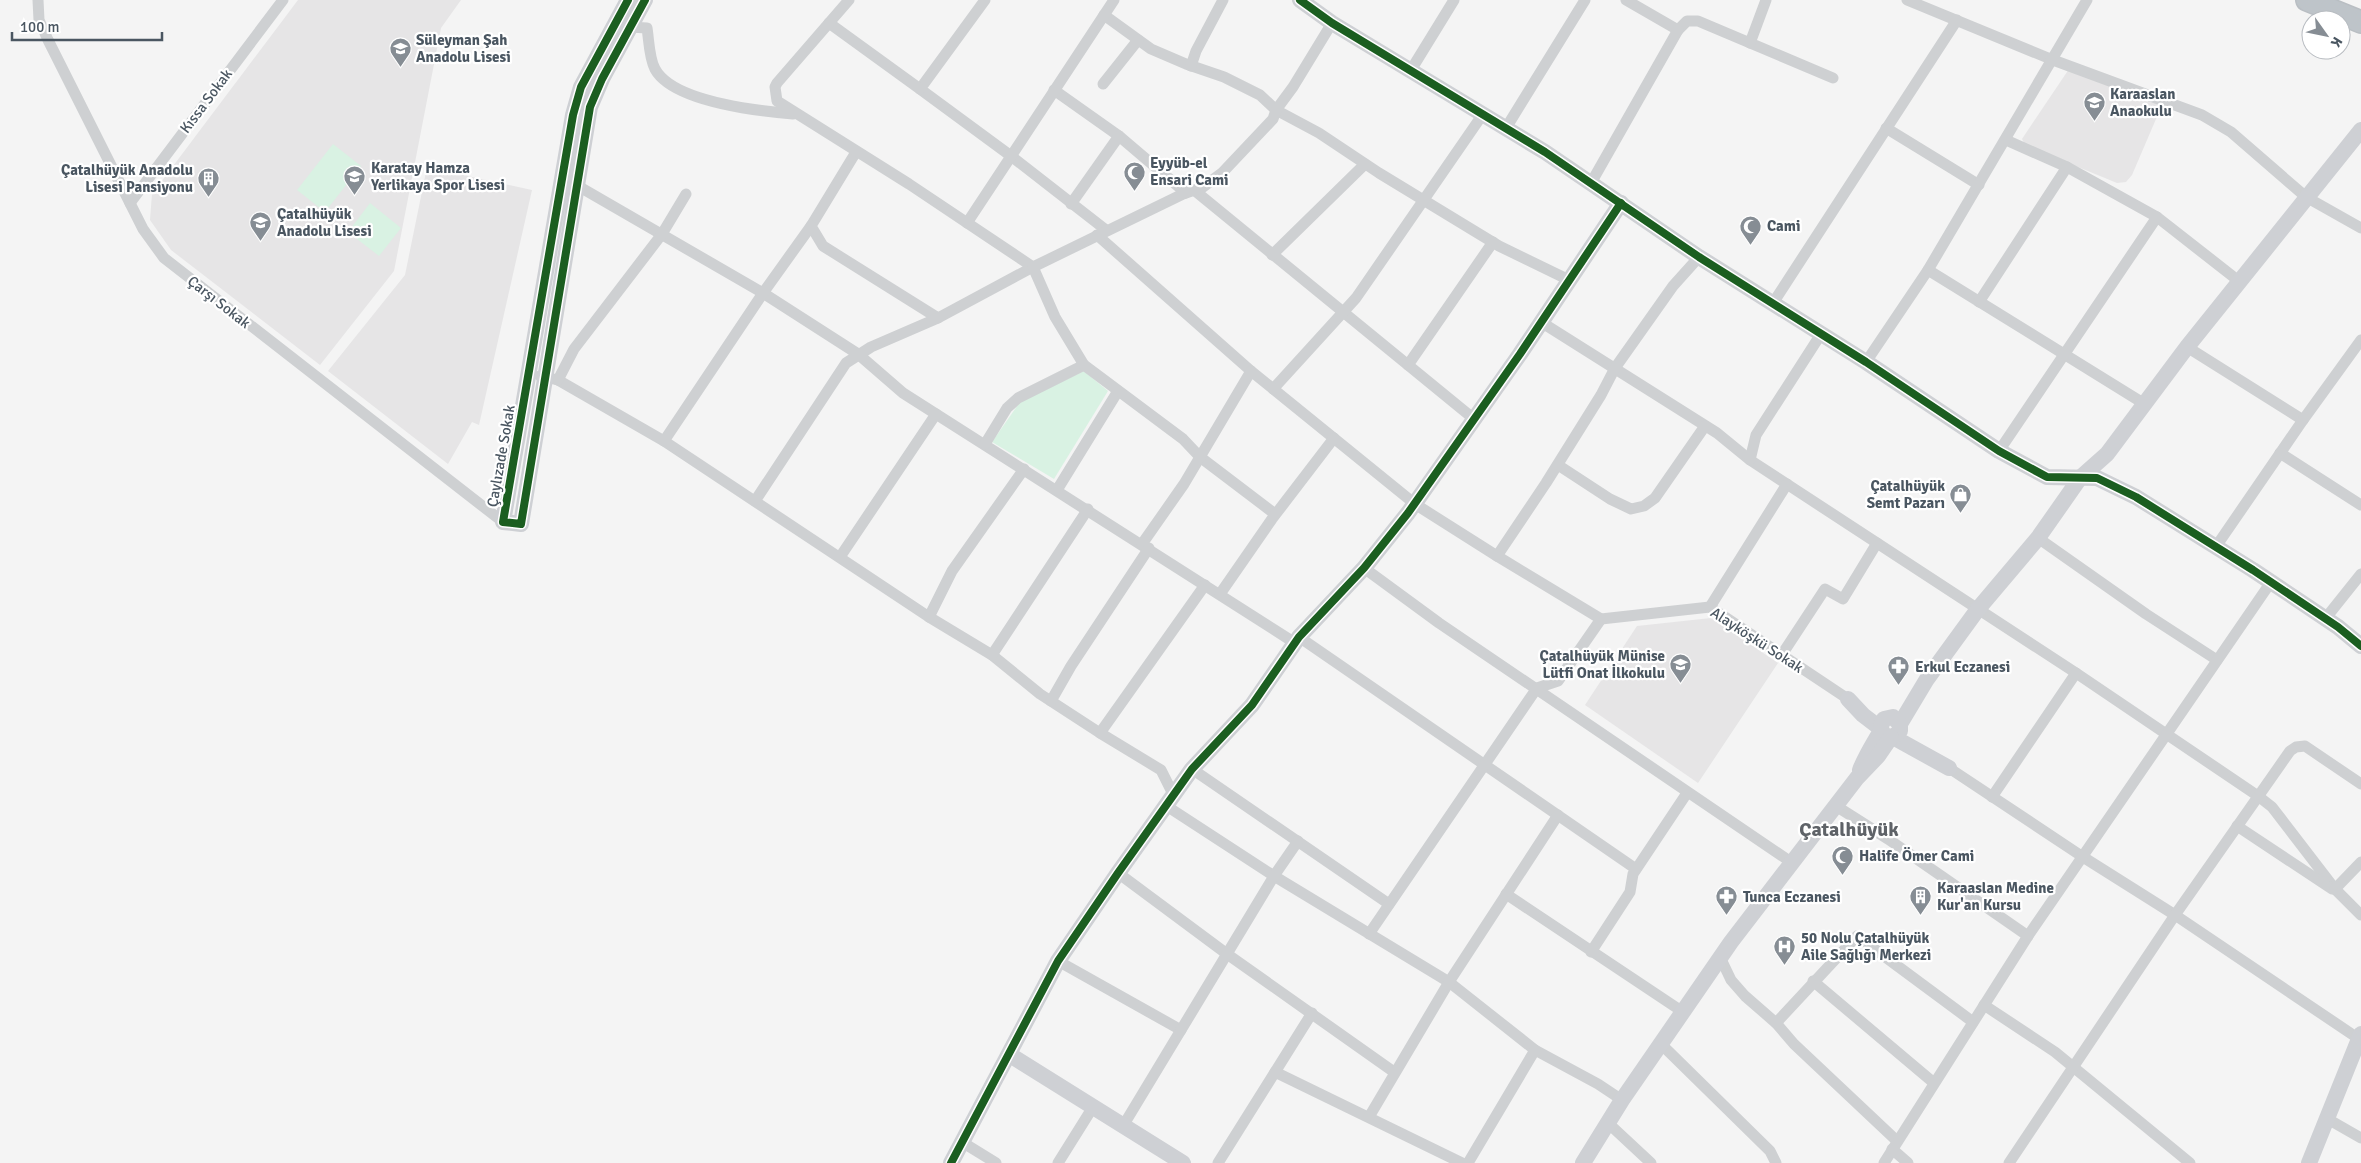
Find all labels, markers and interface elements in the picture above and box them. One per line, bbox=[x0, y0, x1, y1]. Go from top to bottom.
scale bar bbox=[12, 10, 162, 42]
north arrow bbox=[2301, 10, 2351, 60]
text: 100 m bbox=[20, 18, 60, 36]
place label: Süleyman Şah Anadolu Lisesi bbox=[416, 31, 511, 66]
text: K bbox=[2327, 34, 2346, 50]
school or university icon: Süleyman Şah Anadolu Lisesi bbox=[388, 37, 412, 68]
street label: Kıssa Sokak bbox=[176, 65, 236, 137]
place label: Karaaslan Anaokulu bbox=[2110, 85, 2176, 120]
school or university icon: Karaaslan Anaokulu bbox=[2082, 91, 2106, 122]
place label: Eyyüb-el Ensari Cami bbox=[1150, 154, 1229, 189]
place label: Karatay Hamza Yerlikaya Spor Lisesi bbox=[370, 159, 505, 194]
mosque icon: Eyyüb-el Ensari Cami bbox=[1122, 160, 1146, 191]
place label: Çatalhüyük Anadolu Lisesi Pansiyonu bbox=[61, 161, 193, 196]
school or university icon: Karatay Hamza Yerlikaya Spor Lisesi bbox=[343, 165, 367, 196]
building icon: Çatalhüyük Anadolu Lisesi Pansiyonu bbox=[197, 167, 221, 198]
place label: Çatalhüyük Anadolu Lisesi bbox=[277, 205, 372, 240]
school or university icon: Çatalhüyük Anadolu Lisesi bbox=[249, 211, 273, 242]
mosque icon: Cami bbox=[1739, 214, 1763, 245]
place label: Cami bbox=[1767, 217, 1800, 235]
street label: Çarşı Sokak bbox=[184, 272, 254, 332]
street label: Çaylızade Sokak bbox=[483, 403, 519, 509]
place label: Çatalhüyük Semt Pazarı bbox=[1867, 477, 1945, 512]
shop icon: Çatalhüyük Semt Pazarı bbox=[1949, 483, 1973, 514]
street label: Alayköşkü Sokak bbox=[1707, 603, 1807, 677]
place label: Çatalhüyük Münise Lütfi Onat İlkokulu bbox=[1540, 647, 1665, 682]
school or university icon: Çatalhüyük Münise Lütfi Onat İlkokulu bbox=[1669, 653, 1693, 684]
pharmacy icon: Erkul Eczanesi bbox=[1887, 655, 1911, 686]
place label: Erkul Eczanesi bbox=[1915, 658, 2010, 676]
district label: Çatalhüyük bbox=[1799, 817, 1899, 842]
mosque icon: Halife Ömer Cami bbox=[1831, 844, 1855, 875]
place label: Halife Ömer Cami bbox=[1859, 847, 1974, 865]
place label: Karaaslan Medine Kur'an Kursu bbox=[1937, 879, 2054, 914]
pharmacy icon: Tunca Eczanesi bbox=[1715, 885, 1739, 916]
building icon: Karaaslan Medine Kur'an Kursu bbox=[1909, 885, 1933, 916]
place label: Tunca Eczanesi bbox=[1743, 888, 1841, 906]
place label: 50 Nolu Çatalhüyük Aile Sağlığı Merkezi bbox=[1801, 929, 1931, 964]
hospital icon: 50 Nolu Çatalhüyük Aile Sağlığı Merkezi bbox=[1773, 935, 1797, 966]

